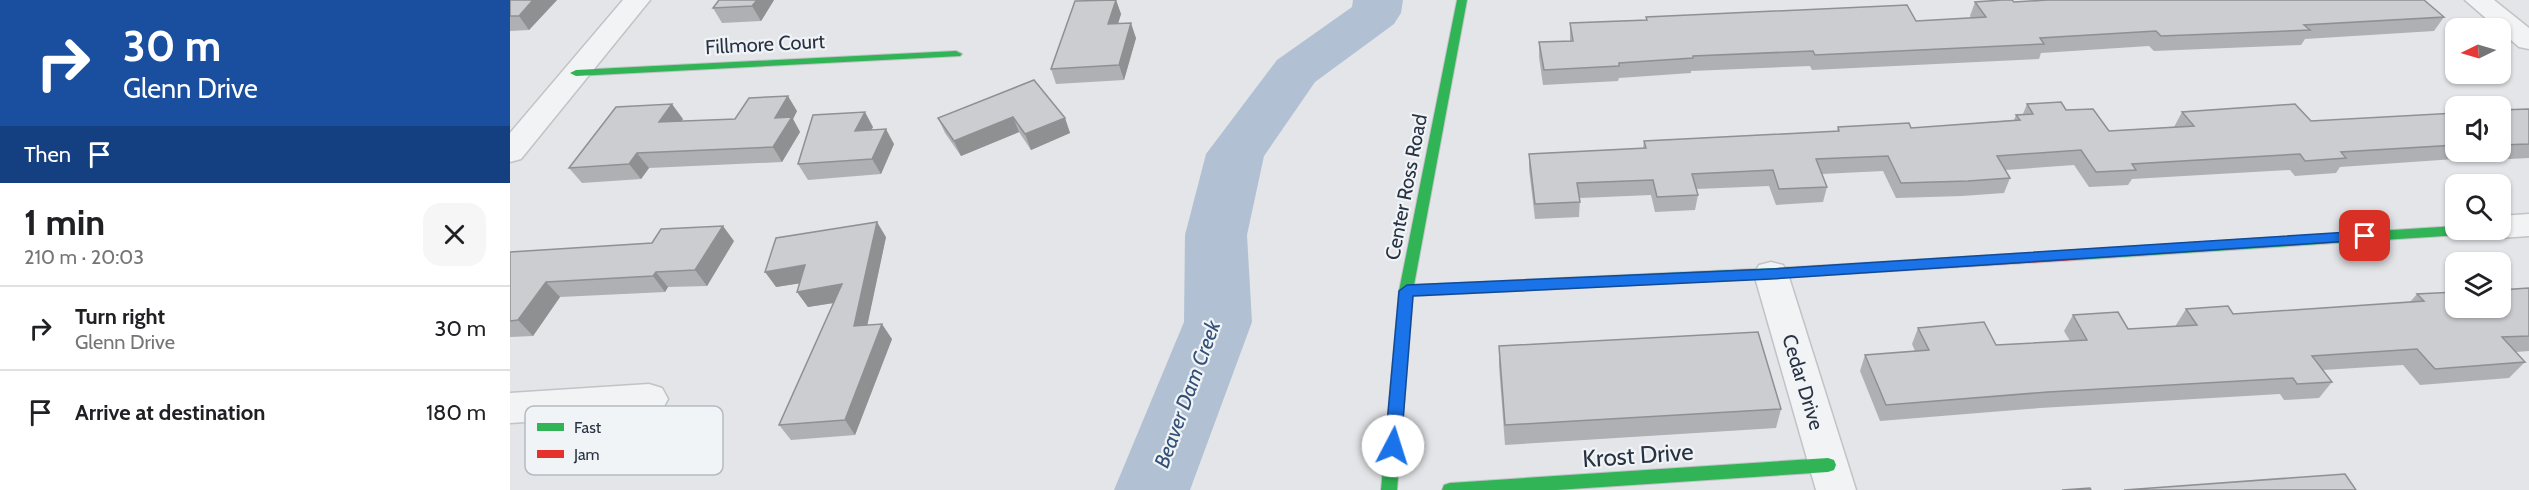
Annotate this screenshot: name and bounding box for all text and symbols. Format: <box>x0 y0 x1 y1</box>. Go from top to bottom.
north arrow <box>2445 18 2511 84</box>
map controls <box>2445 18 2511 318</box>
text: 30 m <box>123 20 221 72</box>
icon: right <box>24 24 102 102</box>
street label: Fillmore Court <box>704 29 826 59</box>
text: Glenn Drive <box>123 72 258 105</box>
button: sound <box>2445 96 2511 162</box>
street label: Center Ross Road <box>1380 112 1432 262</box>
icon: arrive <box>83 138 116 171</box>
text: Then <box>24 141 71 168</box>
button: search <box>2445 174 2511 240</box>
text: 1 min <box>24 200 105 244</box>
button: close <box>423 203 486 266</box>
pin <box>2339 210 2390 261</box>
icon: arrive <box>2348 219 2381 252</box>
text: 210 m · 20:03 <box>24 245 144 269</box>
button: layers <box>2445 252 2511 318</box>
text: Turn right <box>75 303 165 330</box>
icon: right <box>24 312 57 345</box>
text: 30 m <box>434 315 486 342</box>
water label: Beaver Dam Creek <box>1149 316 1226 471</box>
text: Glenn Drive <box>75 330 175 354</box>
street label: Cedar Drive <box>1777 331 1829 433</box>
icon: arrive <box>24 396 57 429</box>
text: Arrive at destination <box>75 399 265 426</box>
text: 180 m <box>426 399 486 426</box>
legend <box>525 406 723 475</box>
position arrow <box>1361 414 1425 478</box>
text: Fast <box>574 418 602 437</box>
street label: Krost Drive <box>1581 437 1695 473</box>
text: Jam <box>573 445 600 464</box>

